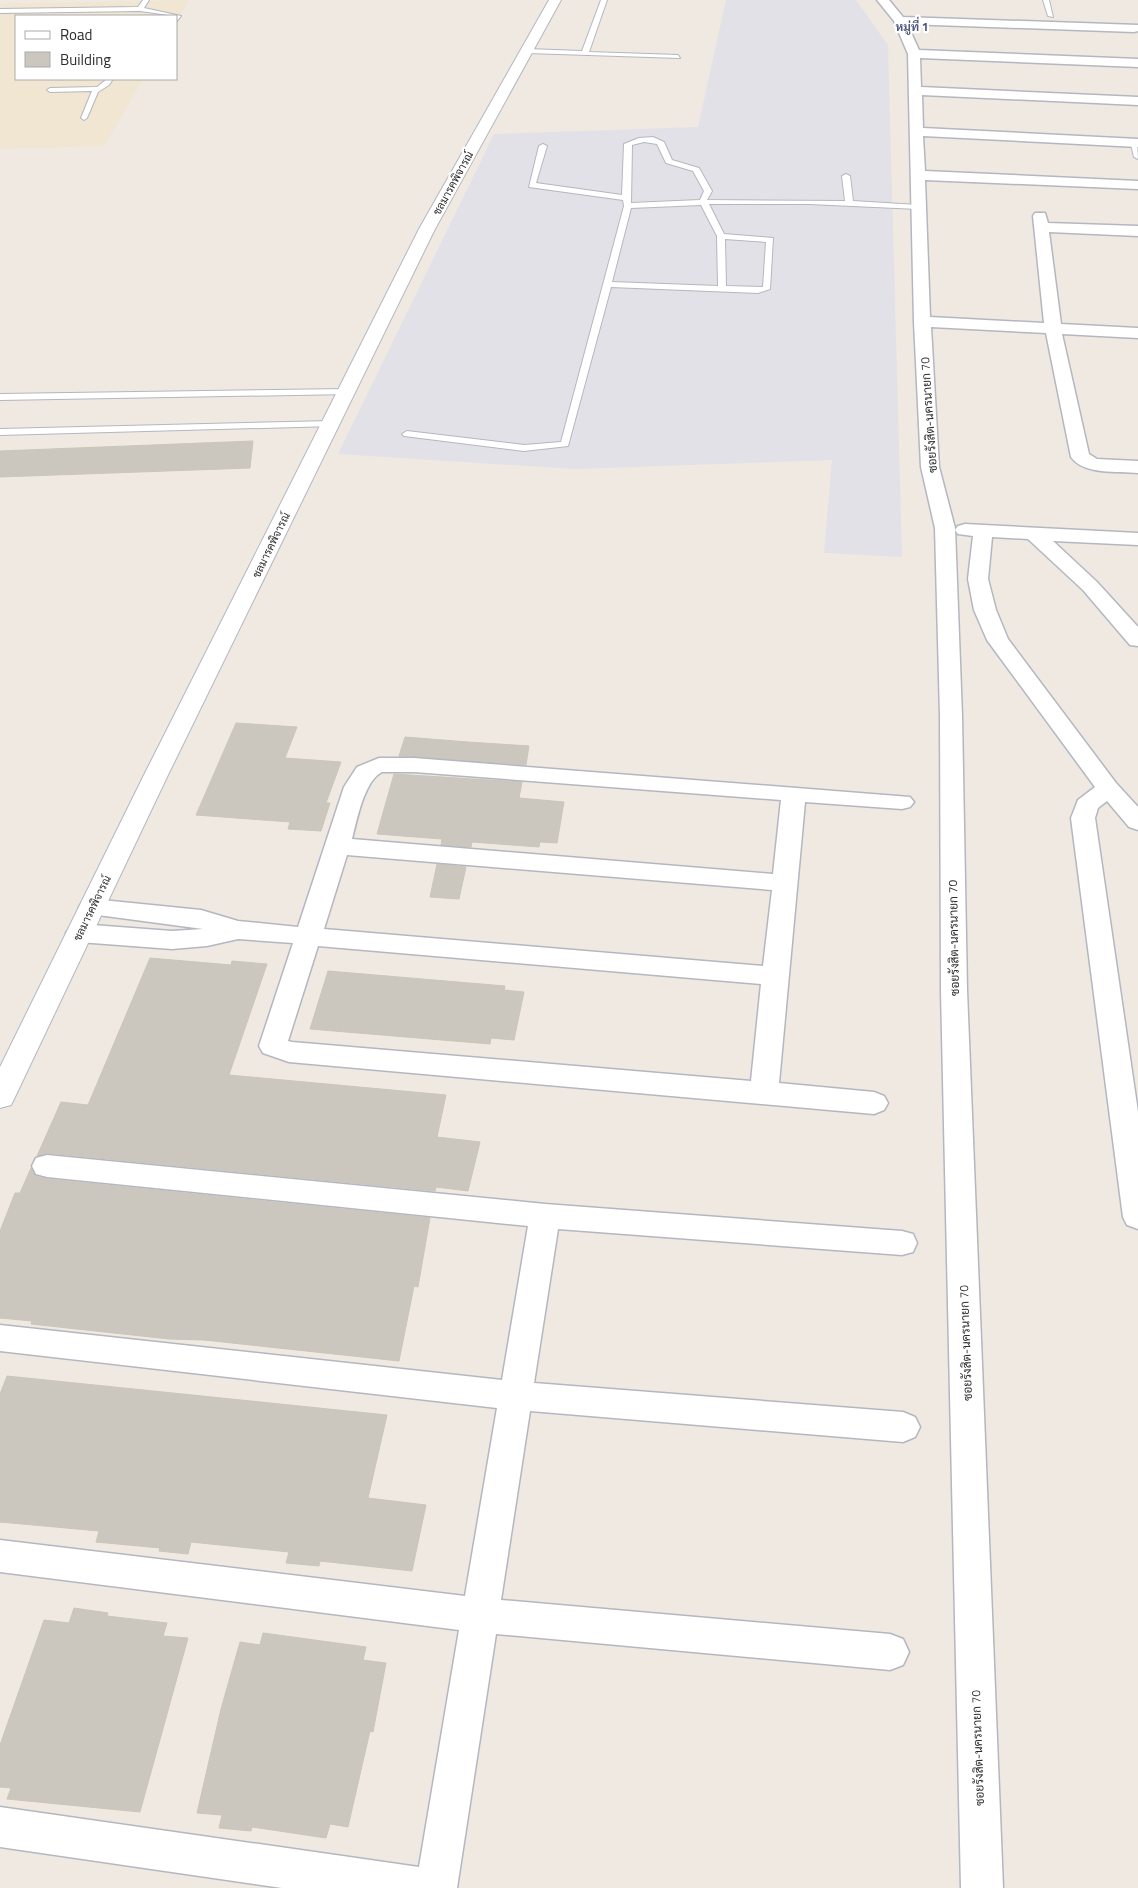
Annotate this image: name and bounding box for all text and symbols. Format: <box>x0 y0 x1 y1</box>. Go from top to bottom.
legend <box>15 15 178 80</box>
district label: หมู่ที่ 1 <box>896 16 928 36</box>
text: Road <box>60 23 92 46</box>
text: Building <box>60 48 111 71</box>
street label: ชลมารคพิจารณ์ <box>429 148 477 218</box>
street label: ซอยรังสิต-นครนายก 70 <box>915 356 942 474</box>
street label: ชลมารคพิจารณ์ <box>248 510 294 580</box>
street label: ชลมารคพิจารณ์ <box>69 873 115 943</box>
street label: ซอยรังสิต-นครนายก 70 <box>943 880 964 996</box>
street label: ซอยรังสิต-นครนายก 70 <box>954 1284 977 1401</box>
street label: ซอยรังสิต-นครนายก 70 <box>966 1689 989 1806</box>

